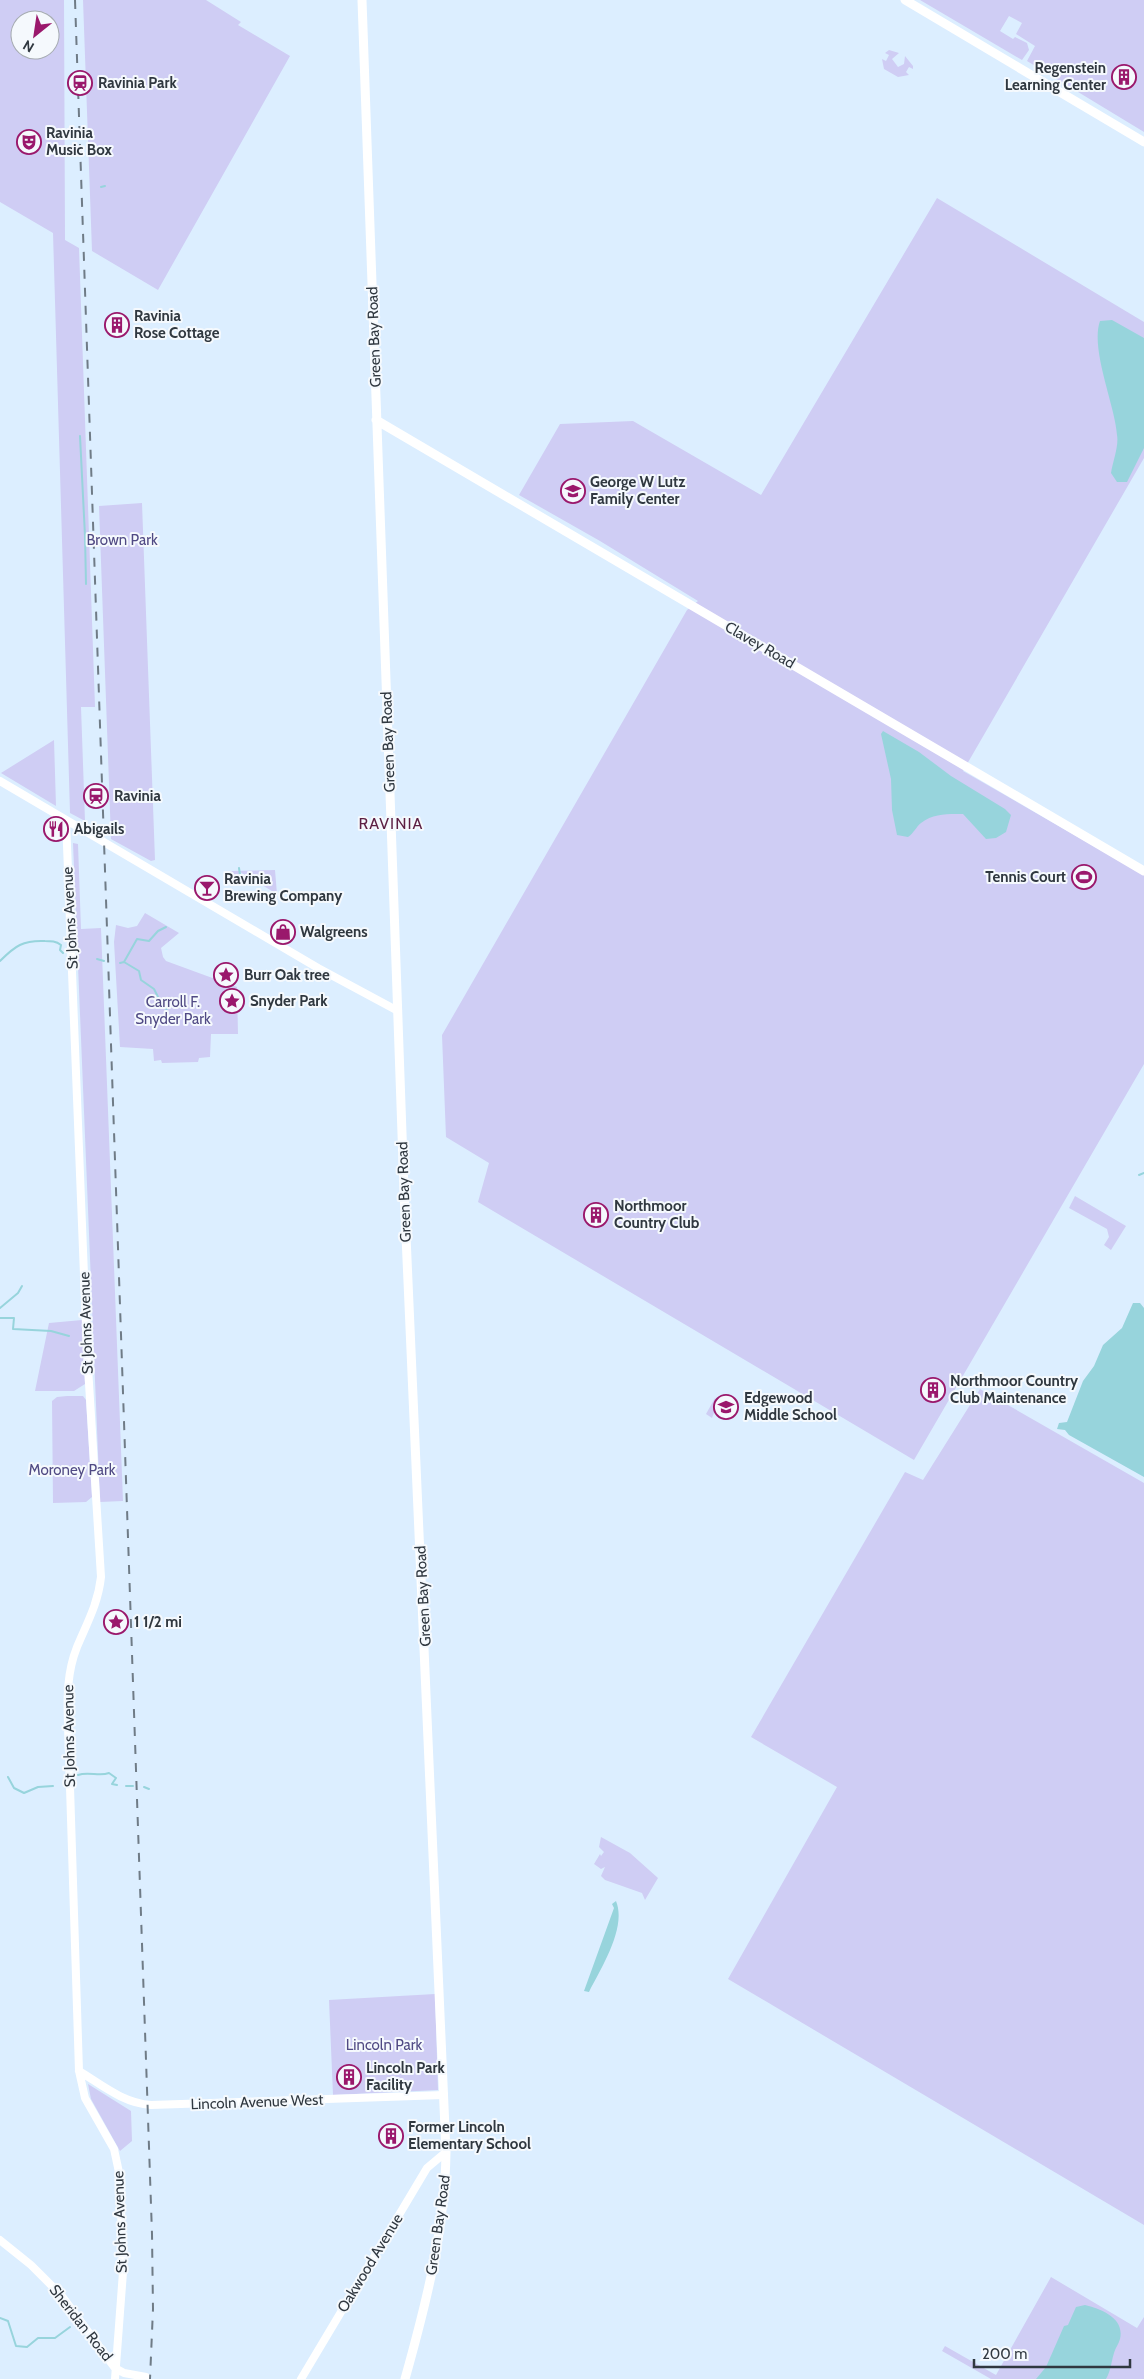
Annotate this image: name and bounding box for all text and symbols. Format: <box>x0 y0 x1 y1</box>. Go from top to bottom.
north arrow <box>10 10 60 60</box>
text: N <box>20 36 37 57</box>
place label: Regenstein Learning Center <box>1005 59 1106 94</box>
building icon: Regenstein Learning Center <box>1111 64 1137 90</box>
station icon: Ravinia Park <box>67 70 93 96</box>
place label: Ravinia Park <box>98 74 177 92</box>
place label: Ravinia Music Box <box>46 124 112 159</box>
theatre icon: Ravinia Music Box <box>16 129 42 155</box>
street label: Green Bay Road <box>363 286 385 388</box>
place label: Ravinia Rose Cottage <box>134 307 220 342</box>
building icon: Ravinia Rose Cottage <box>104 312 130 338</box>
place label: George W Lutz Family Center <box>590 473 685 508</box>
school or university icon: George W Lutz Family Center <box>560 478 586 504</box>
park label: Brown Park <box>86 531 158 549</box>
street label: Clavey Road <box>722 618 798 672</box>
street label: Green Bay Road <box>377 691 399 793</box>
station icon: Ravinia <box>83 783 109 809</box>
place label: Ravinia <box>114 787 161 805</box>
district label: RAVINIA <box>359 814 423 833</box>
restaurant icon: Abigails <box>43 816 69 842</box>
place label: Abigails <box>74 820 124 838</box>
sports icon: Tennis Court <box>1071 864 1097 890</box>
street label: St Johns Avenue <box>58 866 82 970</box>
place label: Tennis Court <box>985 868 1066 886</box>
place label: Ravinia Brewing Company <box>224 870 343 905</box>
bar icon: Ravinia Brewing Company <box>194 875 220 901</box>
shop icon: Walgreens <box>270 919 296 945</box>
place label: Walgreens <box>300 923 368 941</box>
place icon: Burr Oak tree <box>213 962 239 988</box>
place label: Burr Oak tree <box>244 966 330 984</box>
place icon: Snyder Park <box>219 988 245 1014</box>
place label: Snyder Park <box>250 992 328 1010</box>
park label: Carroll F. Snyder Park <box>135 993 211 1028</box>
street label: Green Bay Road <box>393 1141 415 1243</box>
place label: Northmoor Country Club <box>614 1197 700 1232</box>
building icon: Northmoor Country Club <box>583 1202 609 1228</box>
street label: St Johns Avenue <box>75 1271 97 1375</box>
place label: Northmoor Country Club Maintenance <box>950 1372 1079 1407</box>
building icon: Northmoor Country Club Maintenance <box>920 1377 946 1403</box>
place label: Edgewood Middle School <box>744 1389 837 1424</box>
school or university icon: Edgewood Middle School <box>713 1394 739 1420</box>
park label: Moroney Park <box>28 1461 116 1479</box>
street label: Green Bay Road <box>411 1545 435 1647</box>
place icon: 1 1/2 mi <box>103 1609 129 1635</box>
place label: 1 1/2 mi <box>134 1613 182 1631</box>
street label: St Johns Avenue <box>59 1684 79 1787</box>
park label: Lincoln Park <box>346 2036 422 2054</box>
place label: Lincoln Park Facility <box>366 2059 445 2094</box>
building icon: Lincoln Park Facility <box>336 2064 362 2090</box>
street label: Lincoln Avenue West <box>190 2091 324 2113</box>
place label: Former Lincoln Elementary School <box>408 2118 531 2153</box>
building icon: Former Lincoln Elementary School <box>378 2123 404 2149</box>
street label: St Johns Avenue <box>109 2170 131 2274</box>
street label: Green Bay Road <box>422 2174 454 2276</box>
street label: Oakwood Avenue <box>333 2210 407 2316</box>
street label: Sheridan Road <box>46 2281 116 2365</box>
scale bar <box>974 2336 1130 2368</box>
text: 200 m <box>982 2345 1027 2363</box>

